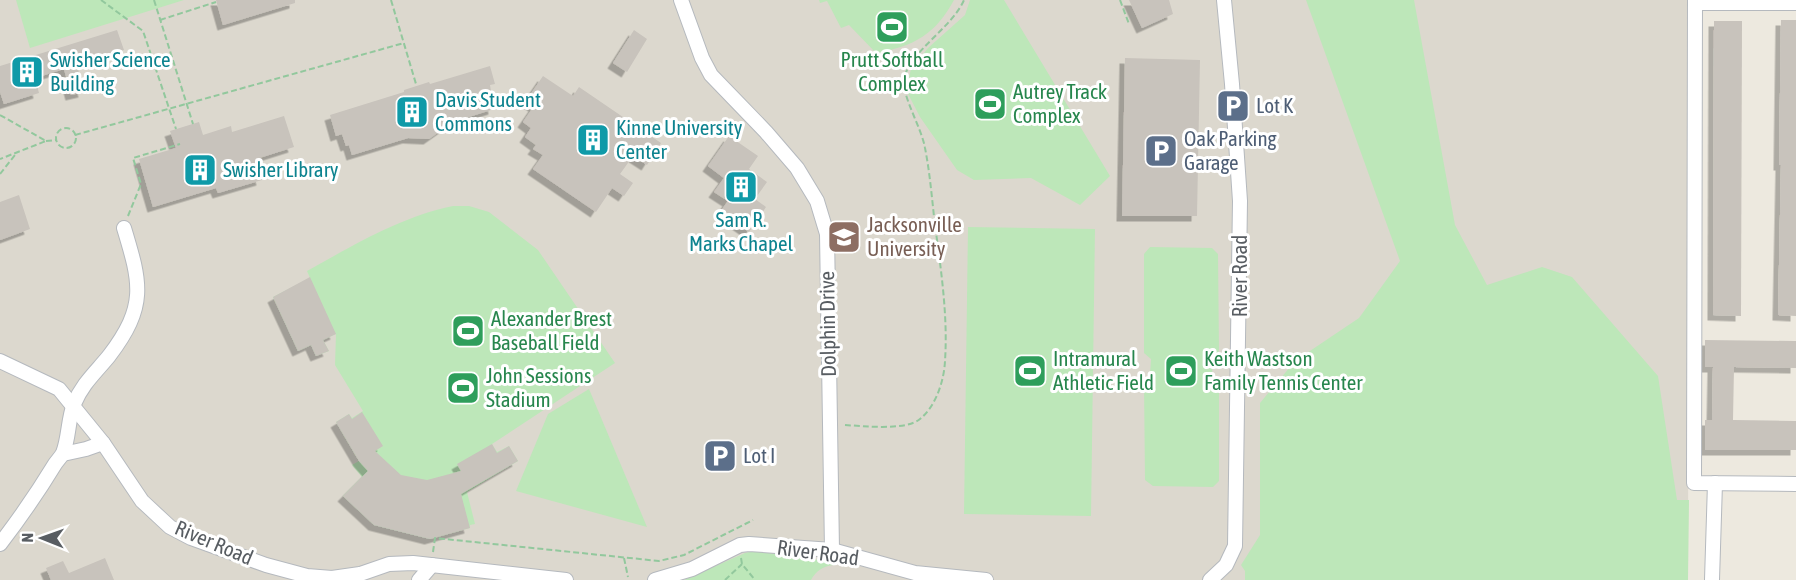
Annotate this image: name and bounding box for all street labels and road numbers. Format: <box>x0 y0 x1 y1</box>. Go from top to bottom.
street label: River Road <box>1227 235 1251 317</box>
street label: Dolphin Drive <box>814 271 840 377</box>
street label: River Road <box>172 515 257 569</box>
street label: River Road <box>776 534 861 570</box>

